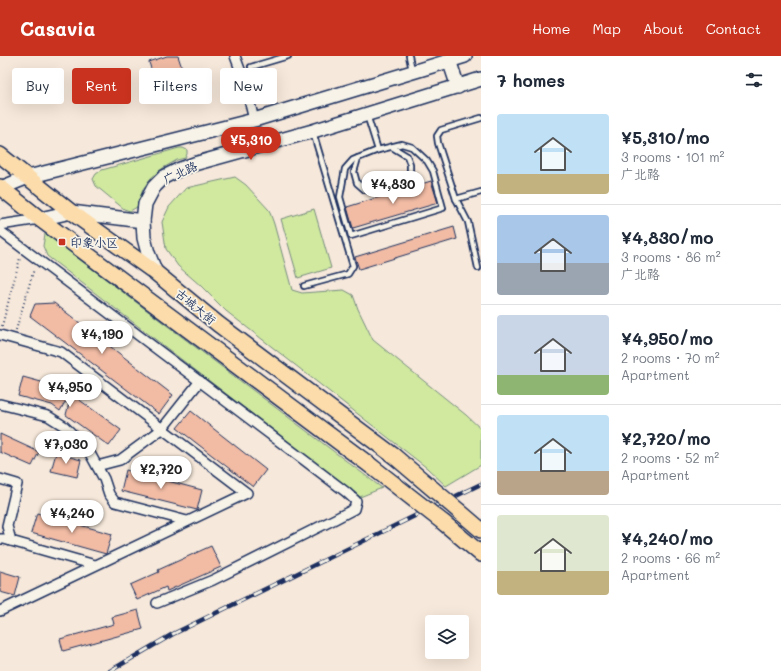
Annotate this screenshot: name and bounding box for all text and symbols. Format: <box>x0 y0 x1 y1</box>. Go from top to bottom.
text: Casavia <box>20 16 95 41</box>
text: Home <box>532 19 570 38</box>
text: Map <box>592 19 621 38</box>
text: About <box>643 19 684 38</box>
text: Contact <box>706 19 761 38</box>
chip: Buy <box>12 68 64 104</box>
chip: Rent <box>72 68 131 104</box>
chip: Filters <box>139 68 212 104</box>
chip: New <box>220 68 277 104</box>
text: 7 homes <box>497 69 565 91</box>
icon: filters <box>743 69 765 91</box>
text: ¥5,310/mo <box>621 126 710 148</box>
pin: ¥5,310 <box>218 127 284 161</box>
icon: home <box>529 130 577 178</box>
text: ¥5,310 <box>230 131 272 148</box>
text: 3 rooms · 101 m² <box>621 148 724 165</box>
street label: 广北路 <box>160 157 200 187</box>
text: 广北路 <box>621 165 660 182</box>
pin: ¥4,830 <box>360 171 426 205</box>
text: ¥4,830 <box>371 175 415 192</box>
text: ¥4,830/mo <box>621 226 714 248</box>
icon: home <box>529 231 577 279</box>
place label: 印象小区 <box>70 234 118 250</box>
marker: 印象小区 <box>57 237 67 247</box>
text: 3 rooms · 86 m² <box>621 248 721 265</box>
text: 广北路 <box>621 265 660 282</box>
street label: 古城大街 <box>172 284 220 328</box>
pin: ¥4,190 <box>69 321 135 355</box>
text: ¥4,190 <box>81 325 123 342</box>
text: ¥4,950/mo <box>621 327 713 349</box>
icon: home <box>529 331 577 379</box>
text: 2 rooms · 70 m² <box>621 349 720 366</box>
text: Apartment <box>621 366 690 383</box>
pin: ¥4,950 <box>37 374 103 408</box>
text: ¥4,950 <box>48 378 92 395</box>
text: ¥2,720/mo <box>621 427 711 449</box>
pin: ¥7,030 <box>33 431 99 465</box>
icon: home <box>529 431 577 479</box>
text: ¥7,030 <box>44 435 88 452</box>
text: 2 rooms · 52 m² <box>621 449 719 466</box>
pin: ¥2,720 <box>128 456 194 490</box>
text: ¥2,720 <box>140 460 182 477</box>
text: Apartment <box>621 466 690 483</box>
pin: ¥4,240 <box>39 500 105 534</box>
text: ¥4,240 <box>50 504 94 521</box>
text: ¥4,240/mo <box>621 527 713 549</box>
icon: home <box>529 531 577 579</box>
text: 2 rooms · 66 m² <box>621 549 720 566</box>
text: Apartment <box>621 566 690 583</box>
map controls <box>425 615 469 659</box>
button: layers <box>425 615 469 659</box>

